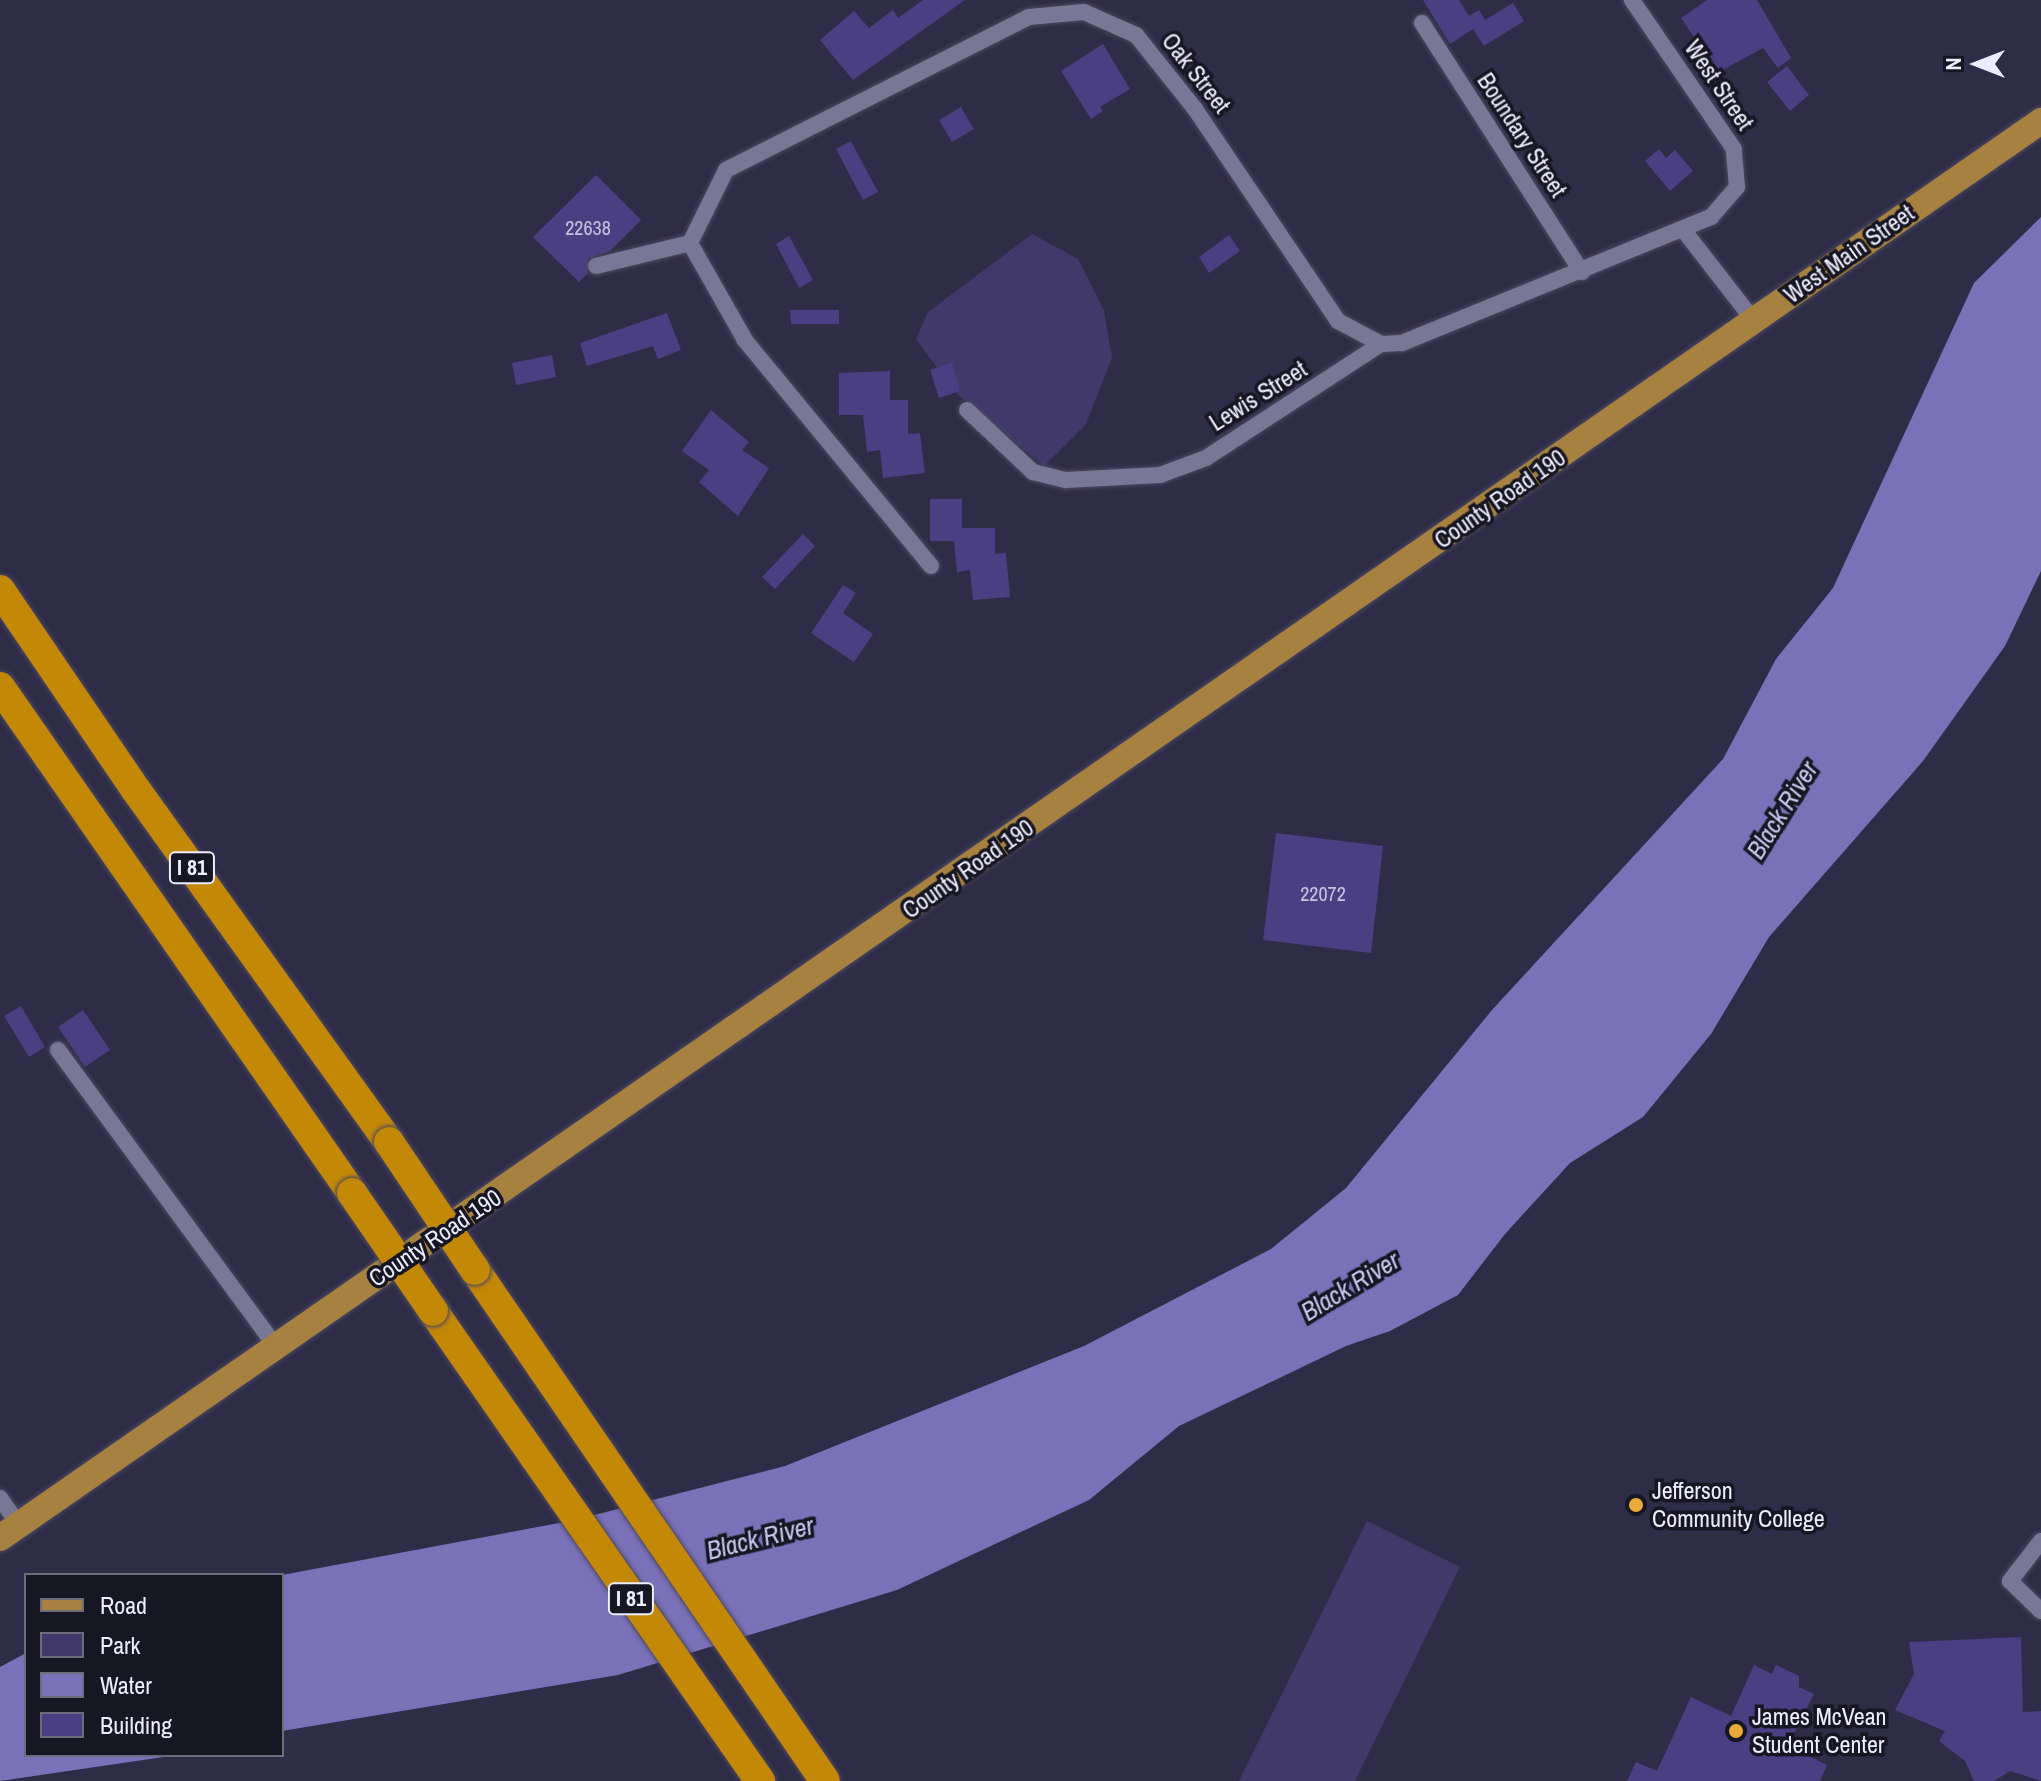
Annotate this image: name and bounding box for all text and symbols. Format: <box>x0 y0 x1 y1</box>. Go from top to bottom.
north arrow <box>1937 24 2017 104</box>
street label: Oak Street <box>1156 27 1236 119</box>
street label: West Street <box>1678 34 1760 136</box>
text: N <box>1938 57 1968 71</box>
street label: Boundary Street <box>1471 68 1573 202</box>
street label: West Main Street <box>1779 199 1919 309</box>
house number: 22638 <box>565 215 611 239</box>
street label: Lewis Street <box>1204 355 1312 437</box>
street label: County Road 190 <box>1429 443 1571 555</box>
water label: Black River <box>1740 756 1824 864</box>
street label: County Road 190 <box>897 813 1039 925</box>
road number: I 81 <box>168 850 216 886</box>
house number: 22072 <box>1300 881 1346 905</box>
street label: County Road 190 <box>363 1183 507 1293</box>
water label: Black River <box>1295 1245 1405 1327</box>
place label: Jefferson Community College <box>1652 1477 1825 1533</box>
marker: Jefferson Community College <box>1627 1496 1645 1514</box>
water label: Black River <box>703 1510 817 1566</box>
legend <box>24 1573 284 1757</box>
road number: I 81 <box>607 1581 655 1617</box>
text: Road <box>100 1589 147 1621</box>
text: Park <box>100 1629 140 1661</box>
text: Water <box>100 1669 152 1701</box>
place label: James McVean Student Center <box>1752 1703 1887 1759</box>
text: Building <box>100 1709 172 1741</box>
marker: James McVean Student Center <box>1727 1722 1745 1740</box>

